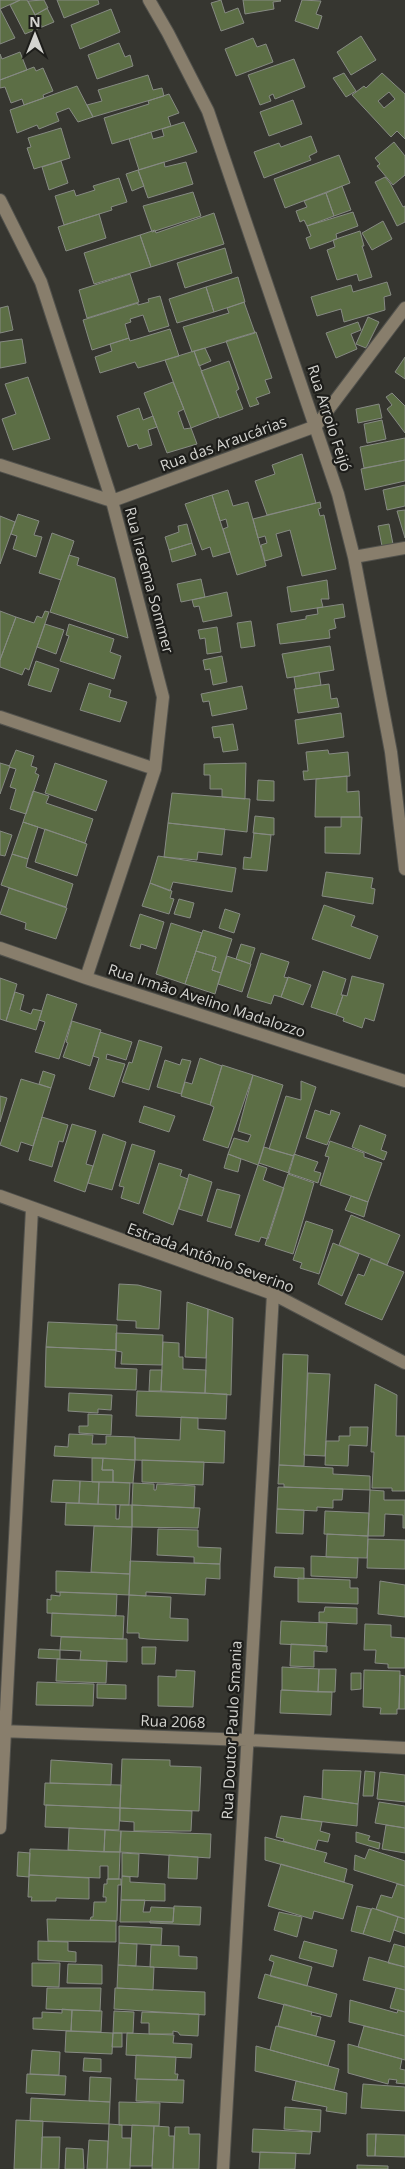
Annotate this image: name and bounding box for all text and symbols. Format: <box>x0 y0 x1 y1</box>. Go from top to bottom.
north arrow <box>10 10 60 60</box>
text: N <box>29 12 41 31</box>
street label: Rua Arroio Feijó <box>303 362 357 474</box>
street label: Rua das Araucárias <box>157 411 289 475</box>
street label: Rua Iracema Sommer <box>121 505 179 655</box>
street label: Rua Irmão Avelino Madalozzo <box>106 959 308 1041</box>
street label: Estrada Antônio Severino <box>125 1217 297 1297</box>
street label: Rua Doutor Paulo Smania <box>216 1640 246 1820</box>
street label: Rua 2068 <box>140 1710 206 1732</box>

